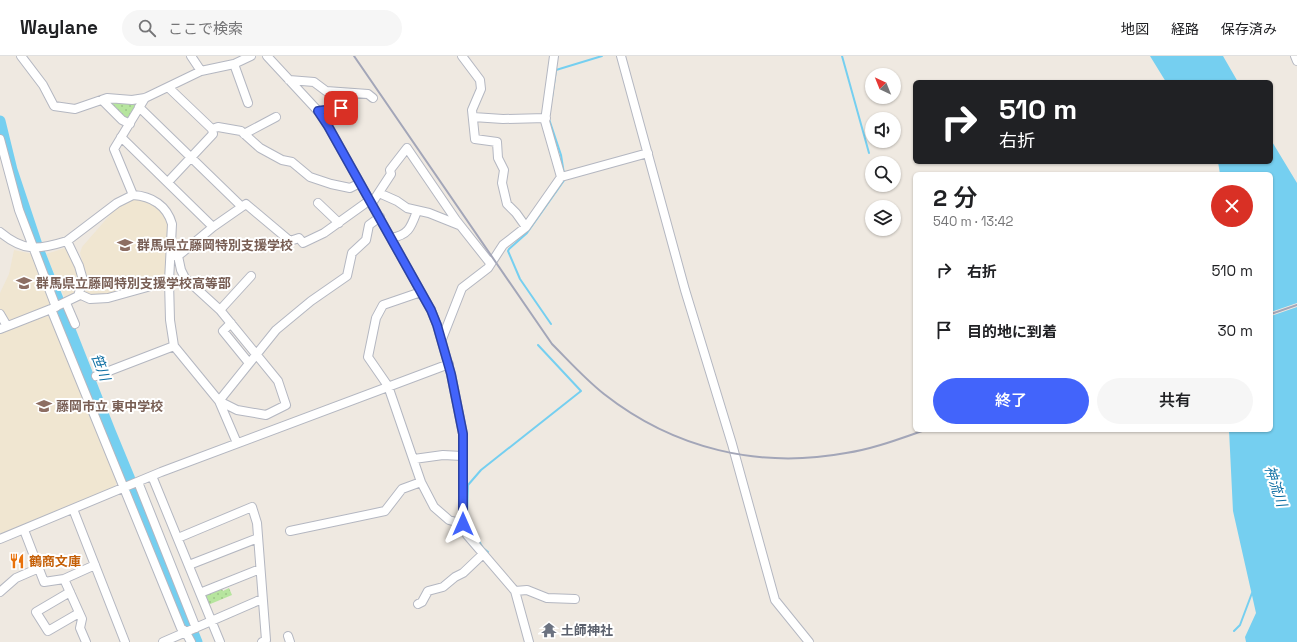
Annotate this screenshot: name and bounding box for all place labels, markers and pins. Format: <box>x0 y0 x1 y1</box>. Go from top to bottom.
pin <box>324 91 358 125</box>
school or university icon: 群馬県立藤岡特別支援学校 <box>116 236 134 254</box>
place label: 群馬県立藤岡特別支援学校 <box>137 237 293 254</box>
school or university icon: 群馬県立藤岡特別支援学校高等部 <box>15 274 33 292</box>
place label: 群馬県立藤岡特別支援学校高等部 <box>36 275 231 292</box>
school or university icon: 藤岡市立 東中学校 <box>35 397 53 415</box>
place label: 藤岡市立 東中学校 <box>56 398 163 415</box>
restaurant icon: 鶴商文庫 <box>8 552 26 570</box>
place label: 鶴商文庫 <box>29 553 81 570</box>
temple icon: 土師神社 <box>540 621 558 639</box>
place label: 土師神社 <box>561 622 613 639</box>

